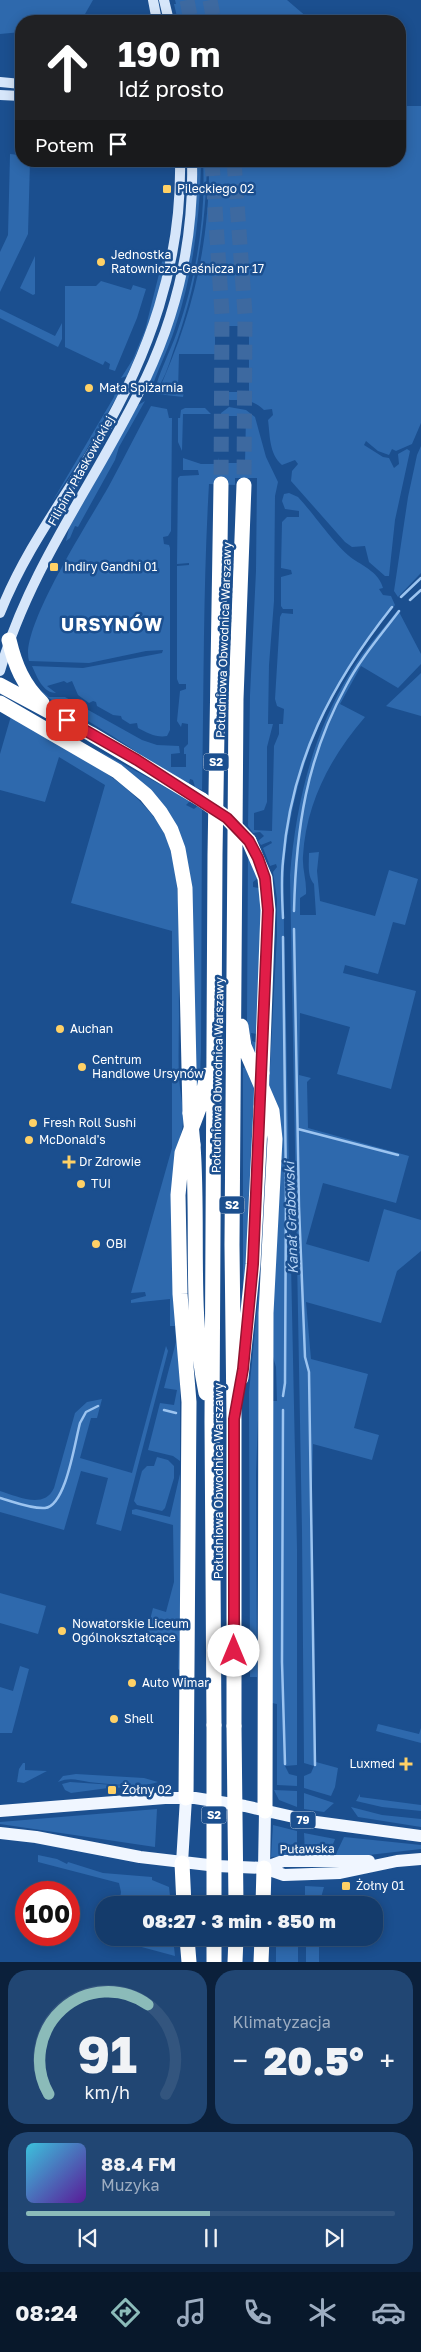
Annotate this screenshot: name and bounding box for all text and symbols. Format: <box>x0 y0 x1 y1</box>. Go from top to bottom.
text: 190 m <box>118 33 220 75</box>
icon: ahead <box>35 35 100 100</box>
text: Idź prosto <box>118 75 224 102</box>
icon: arrive <box>104 130 132 158</box>
text: Potem <box>35 133 94 156</box>
place label: Pileckiego 02 <box>177 181 254 196</box>
marker: Pileckiego 02 <box>161 183 173 195</box>
place label: Jednostka Ratowniczo-Gaśnicza nr 17 <box>111 247 264 276</box>
marker: Jednostka Ratowniczo-Gaśnicza nr 17 <box>95 256 107 268</box>
place label: Mała Spiżarnia <box>99 380 183 395</box>
marker: Mała Spiżarnia <box>83 382 95 394</box>
street label: Filipiny Płaskowickiej <box>44 413 117 528</box>
street label: Południowa Obwodnica Warszawy <box>213 541 234 738</box>
place label: Indiry Gandhi 01 <box>64 559 158 574</box>
marker: Indiry Gandhi 01 <box>48 561 60 573</box>
district label: URSYNÓW <box>61 613 163 635</box>
pin <box>46 699 88 741</box>
icon: arrive <box>53 706 81 734</box>
road number: S2 <box>204 754 228 770</box>
street label: Południowa Obwodnica Warszawy <box>208 976 227 1173</box>
place label: Auchan <box>70 1021 113 1036</box>
marker: Auchan <box>54 1023 66 1035</box>
place label: Centrum Handlowe Ursynów <box>92 1052 204 1081</box>
marker: Centrum Handlowe Ursynów <box>76 1061 88 1073</box>
place label: Fresh Roll Sushi <box>43 1115 136 1130</box>
marker: Fresh Roll Sushi <box>27 1117 39 1129</box>
place label: McDonald's <box>39 1132 106 1147</box>
marker: McDonald's <box>23 1134 35 1146</box>
place label: Dr Zdrowie <box>79 1154 141 1169</box>
marker: Dr Zdrowie <box>63 1156 75 1168</box>
water label: Kanał Grabowski <box>280 1159 301 1275</box>
place label: TUI <box>91 1176 111 1191</box>
marker: TUI <box>75 1178 87 1190</box>
road number: S2 <box>220 1196 244 1214</box>
place label: OBI <box>106 1236 127 1251</box>
marker: OBI <box>90 1238 102 1250</box>
street label: Południowa Obwodnica Warszawy <box>211 1383 226 1579</box>
place label: Nowatorskie Liceum Ogólnokształcące <box>72 1616 189 1645</box>
position arrow <box>207 1624 259 1676</box>
marker: Nowatorskie Liceum Ogólnokształcące <box>56 1625 68 1637</box>
place label: Auto Wimar <box>142 1675 209 1690</box>
marker: Auto Wimar <box>126 1677 138 1689</box>
place label: Shell <box>124 1711 154 1726</box>
marker: Shell <box>108 1713 120 1725</box>
place label: Luxmed <box>350 1756 395 1771</box>
marker: Luxmed <box>399 1757 413 1771</box>
place label: Żołny 02 <box>122 1782 172 1797</box>
marker: Żołny 02 <box>106 1784 118 1796</box>
road number: S2 <box>202 1806 226 1824</box>
road number: 79 <box>290 1812 316 1828</box>
street label: Puławska <box>279 1841 335 1856</box>
place label: Żołny 01 <box>356 1878 405 1893</box>
marker: Żołny 01 <box>340 1880 352 1892</box>
speed limit sign: 100 <box>15 1881 80 1946</box>
text: 08:27 · 3 min · 850 m <box>142 1909 336 1932</box>
text: Klimatyzacja <box>233 2012 331 2032</box>
text: 91 <box>77 2022 137 2084</box>
text: 20.5° <box>264 2038 364 2083</box>
text: − <box>233 2044 248 2077</box>
text: + <box>380 2044 395 2077</box>
text: km/h <box>85 2081 130 2103</box>
text: 88.4 FM <box>101 2152 176 2175</box>
text: Muzyka <box>101 2175 160 2195</box>
icon: previous <box>74 2224 102 2252</box>
icon: pause <box>197 2224 225 2252</box>
icon: next <box>320 2224 348 2252</box>
icon: directions <box>108 2295 143 2330</box>
icon: music <box>174 2295 209 2330</box>
icon: phone <box>240 2295 275 2330</box>
icon: climate <box>305 2295 340 2330</box>
icon: car <box>371 2295 406 2330</box>
text: 08:24 <box>15 2299 78 2326</box>

